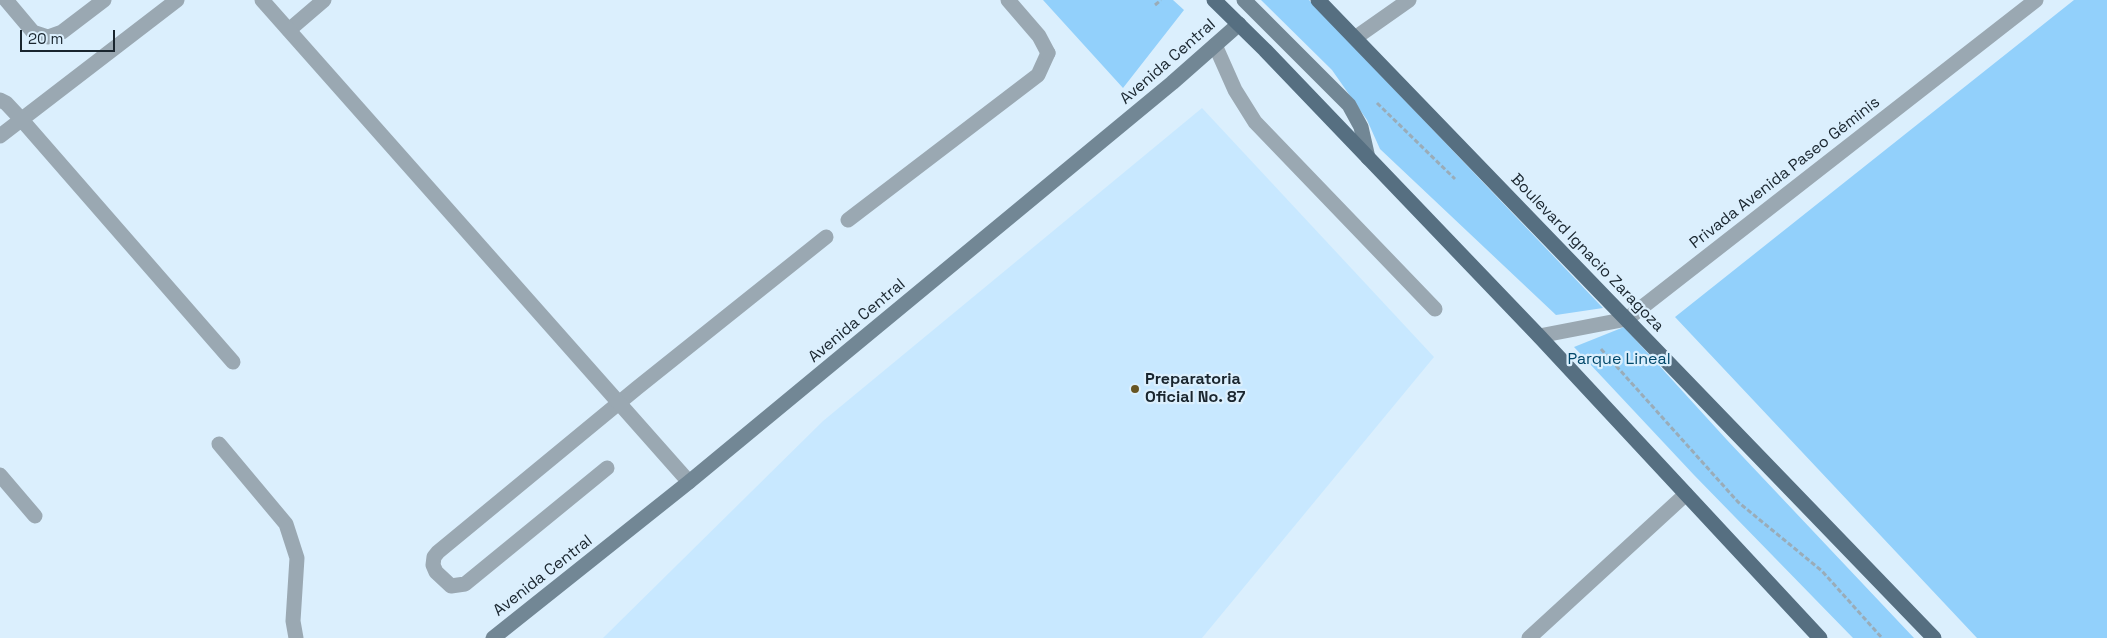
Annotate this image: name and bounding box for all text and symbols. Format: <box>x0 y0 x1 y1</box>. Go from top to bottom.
street label: Avenida Central <box>1116 15 1220 109</box>
scale bar <box>22 20 118 52</box>
text: 20 m <box>28 29 63 48</box>
street label: Privada Avenida Paseo Géminis <box>1686 93 1884 253</box>
street label: Boulevard Ignacio Zaragoza <box>1506 170 1668 336</box>
street label: Avenida Central <box>805 275 909 367</box>
park label: Parque Lineal <box>1567 350 1671 370</box>
place label: Preparatoria Oficial No. 87 <box>1145 370 1245 408</box>
marker: Preparatoria Oficial No. 87 <box>1129 383 1141 395</box>
street label: Avenida Central <box>490 531 596 621</box>

